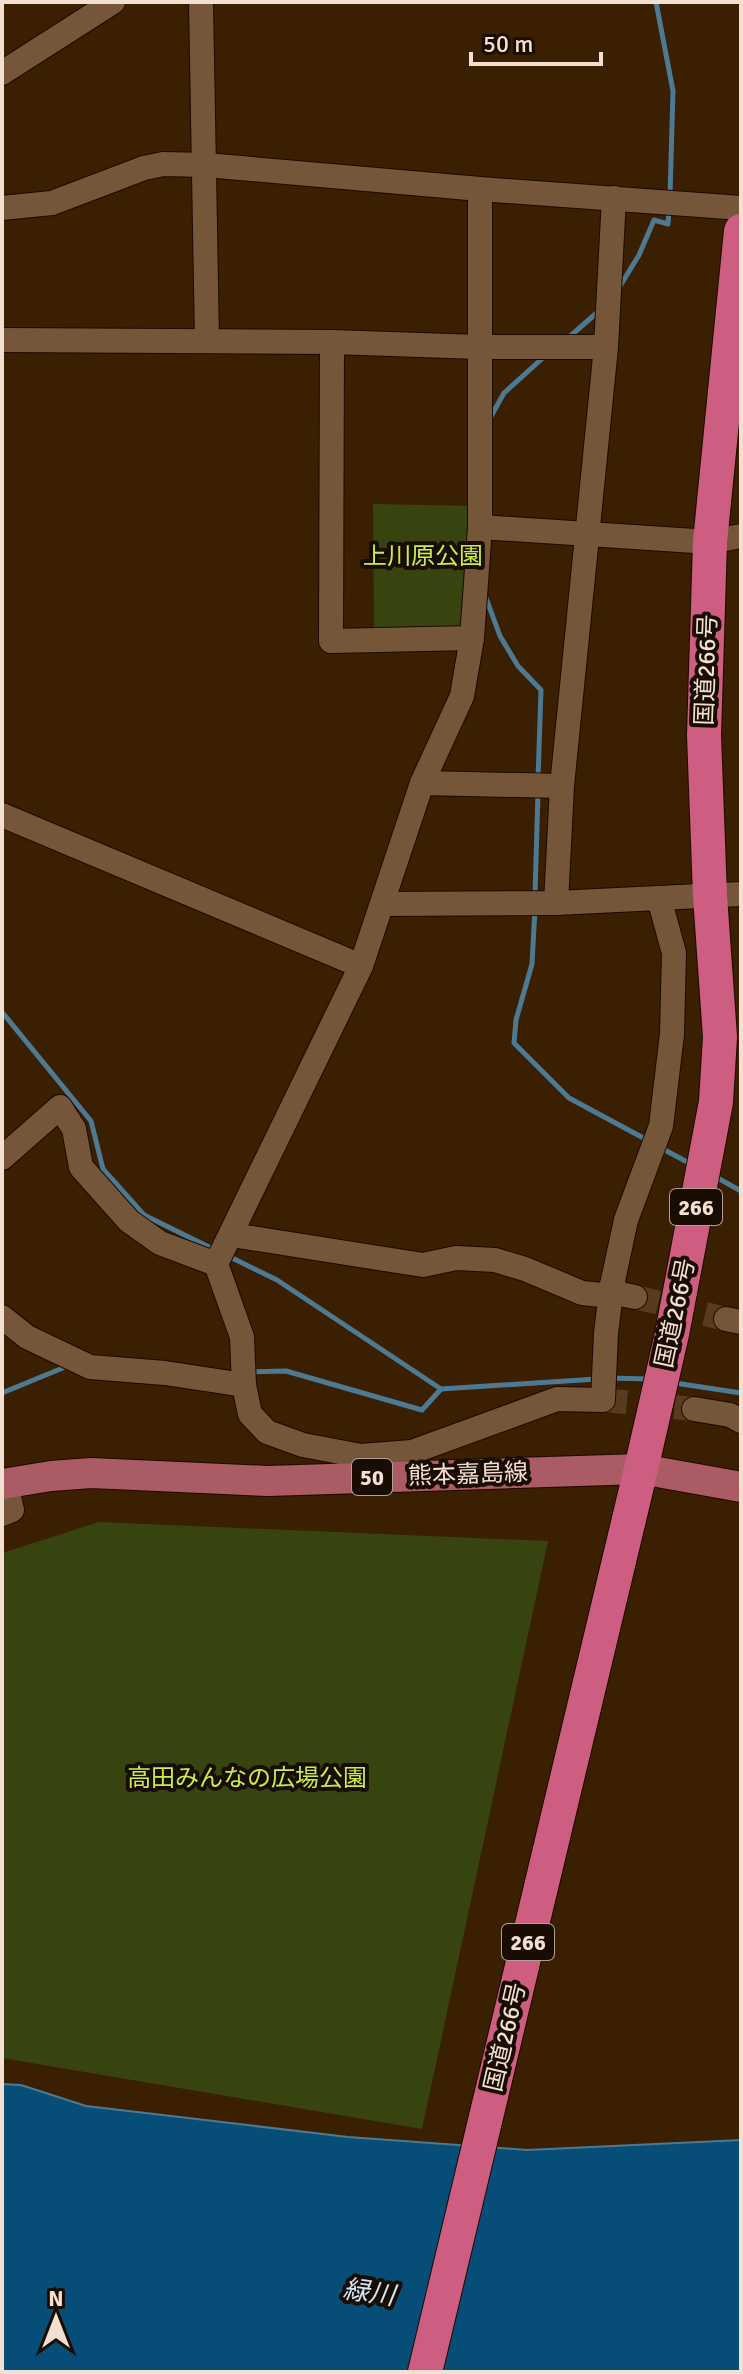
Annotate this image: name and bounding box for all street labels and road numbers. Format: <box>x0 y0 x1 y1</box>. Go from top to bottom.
street label: 国道266号 <box>689 614 723 726</box>
road number: 266 <box>670 1189 722 1225</box>
street label: 国道266号 <box>649 1256 701 1370</box>
street label: 熊本嘉島線 <box>408 1457 528 1491</box>
road number: 50 <box>352 1459 392 1495</box>
road number: 266 <box>502 1924 554 1960</box>
street label: 国道266号 <box>478 1980 532 2094</box>

